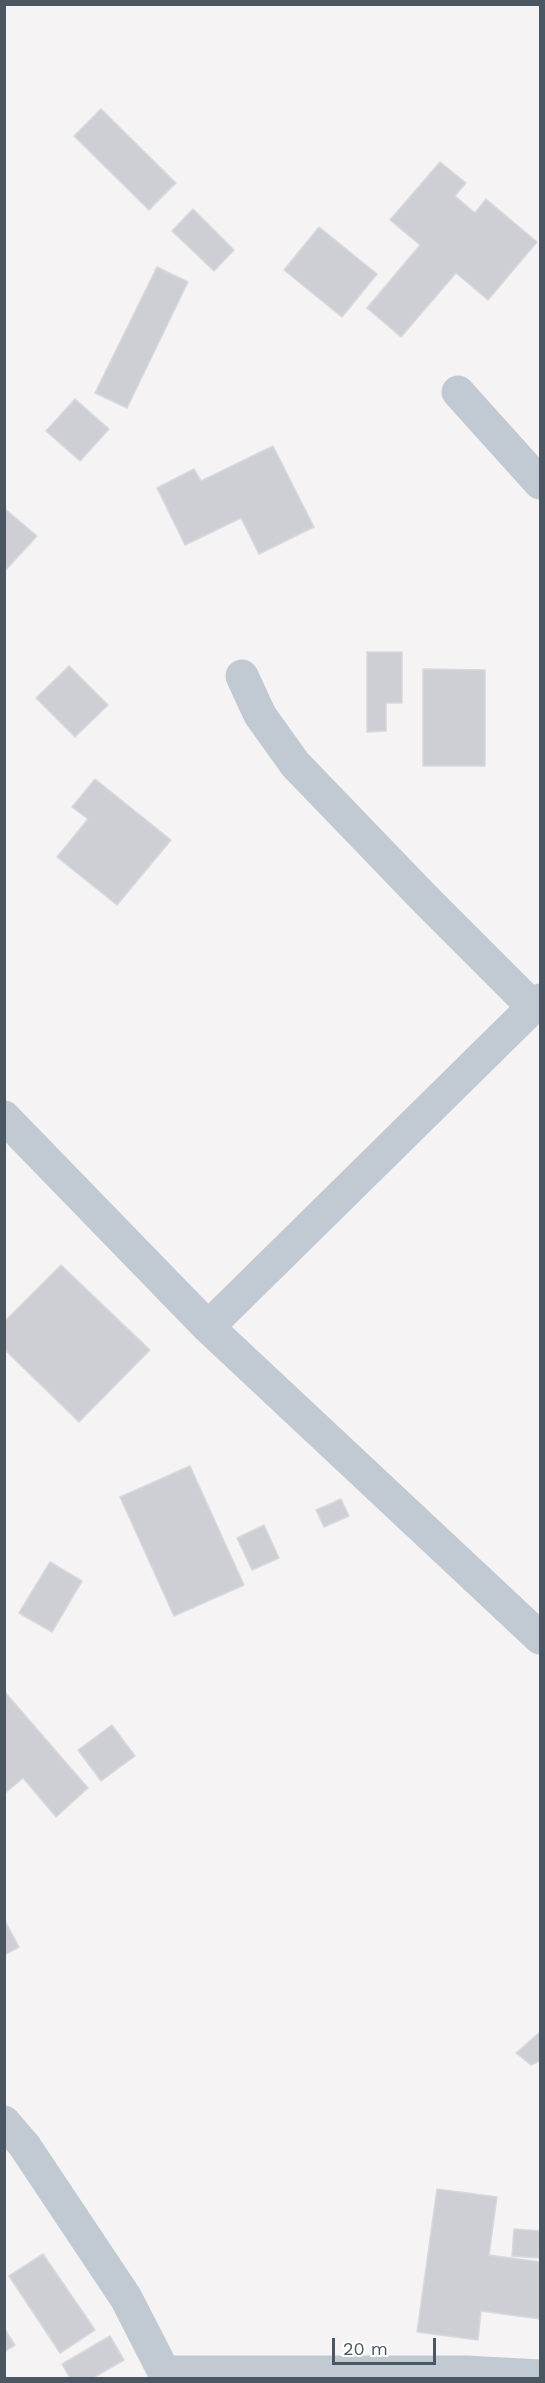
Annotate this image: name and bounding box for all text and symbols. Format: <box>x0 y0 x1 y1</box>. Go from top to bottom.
scale bar <box>335 2326 438 2364</box>
text: 20 m <box>343 2338 388 2359</box>

